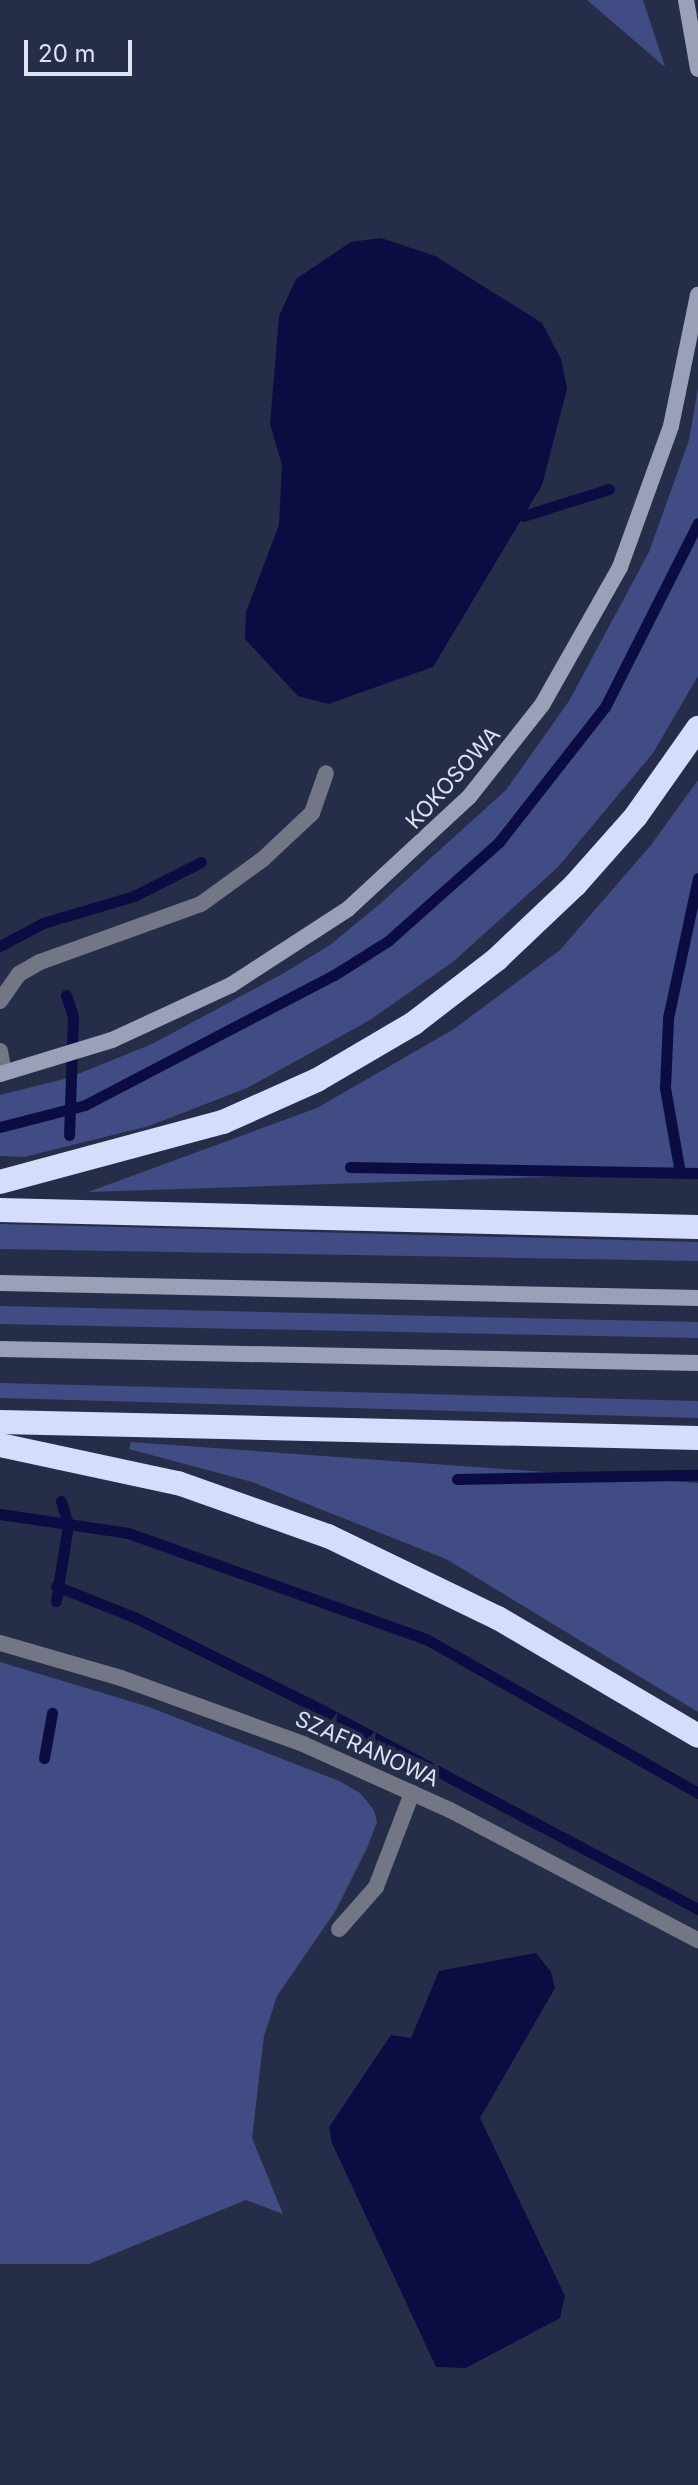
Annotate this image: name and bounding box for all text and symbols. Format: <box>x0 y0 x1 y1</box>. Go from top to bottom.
scale bar <box>28 24 136 74</box>
text: 20 m <box>38 39 96 68</box>
street label: KOKOSOWA <box>400 722 506 834</box>
street label: SZAFRANOWA <box>291 1706 443 1792</box>

